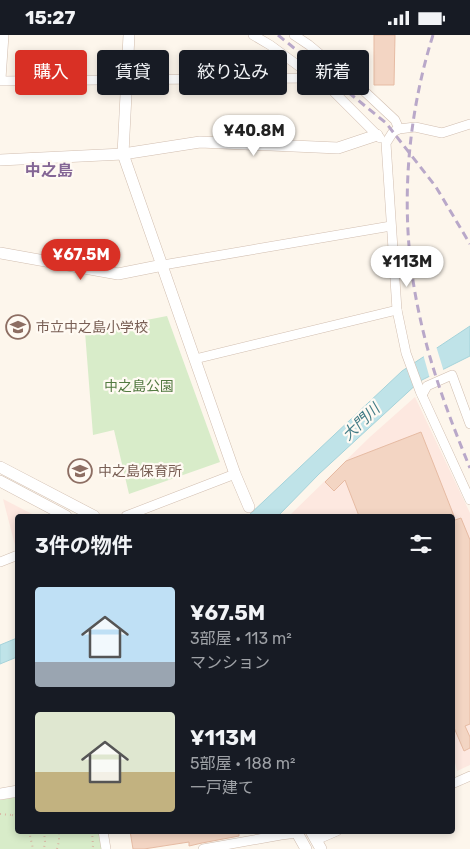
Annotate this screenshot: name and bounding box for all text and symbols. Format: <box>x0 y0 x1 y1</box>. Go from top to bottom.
text: 15:27 <box>25 6 76 29</box>
chip: 購入 <box>15 50 87 95</box>
chip: 賃貸 <box>97 50 169 95</box>
chip: 絞り込み <box>179 50 287 95</box>
chip: 新着 <box>297 50 369 95</box>
pin: ¥40.8M <box>213 115 295 157</box>
text: ¥40.8M <box>223 121 285 140</box>
district label: 中之島 <box>25 161 73 180</box>
pin: ¥67.5M <box>40 239 122 281</box>
text: ¥67.5M <box>52 245 110 264</box>
pin: ¥113M <box>372 245 442 288</box>
text: ¥113M <box>382 252 432 271</box>
school or university icon: 市立中之島小学校 <box>5 314 31 340</box>
place label: 市立中之島小学校 <box>36 319 148 336</box>
park label: 中之島公園 <box>104 378 174 395</box>
water label: 大門川 <box>339 399 385 444</box>
school or university icon: 中之島保育所 <box>67 458 93 484</box>
place label: 中之島保育所 <box>98 463 182 480</box>
icon: filters <box>407 530 435 558</box>
text: 3件の物件 <box>35 533 133 558</box>
text: ¥67.5M <box>190 600 265 625</box>
icon: home <box>75 607 135 667</box>
text: 3部屋 · 113 m² <box>190 629 292 648</box>
text: マンション <box>190 653 270 672</box>
text: ¥113M <box>190 725 257 750</box>
icon: home <box>75 732 135 792</box>
text: 5部屋 · 188 m² <box>190 754 295 773</box>
text: 一戸建て <box>190 778 254 797</box>

